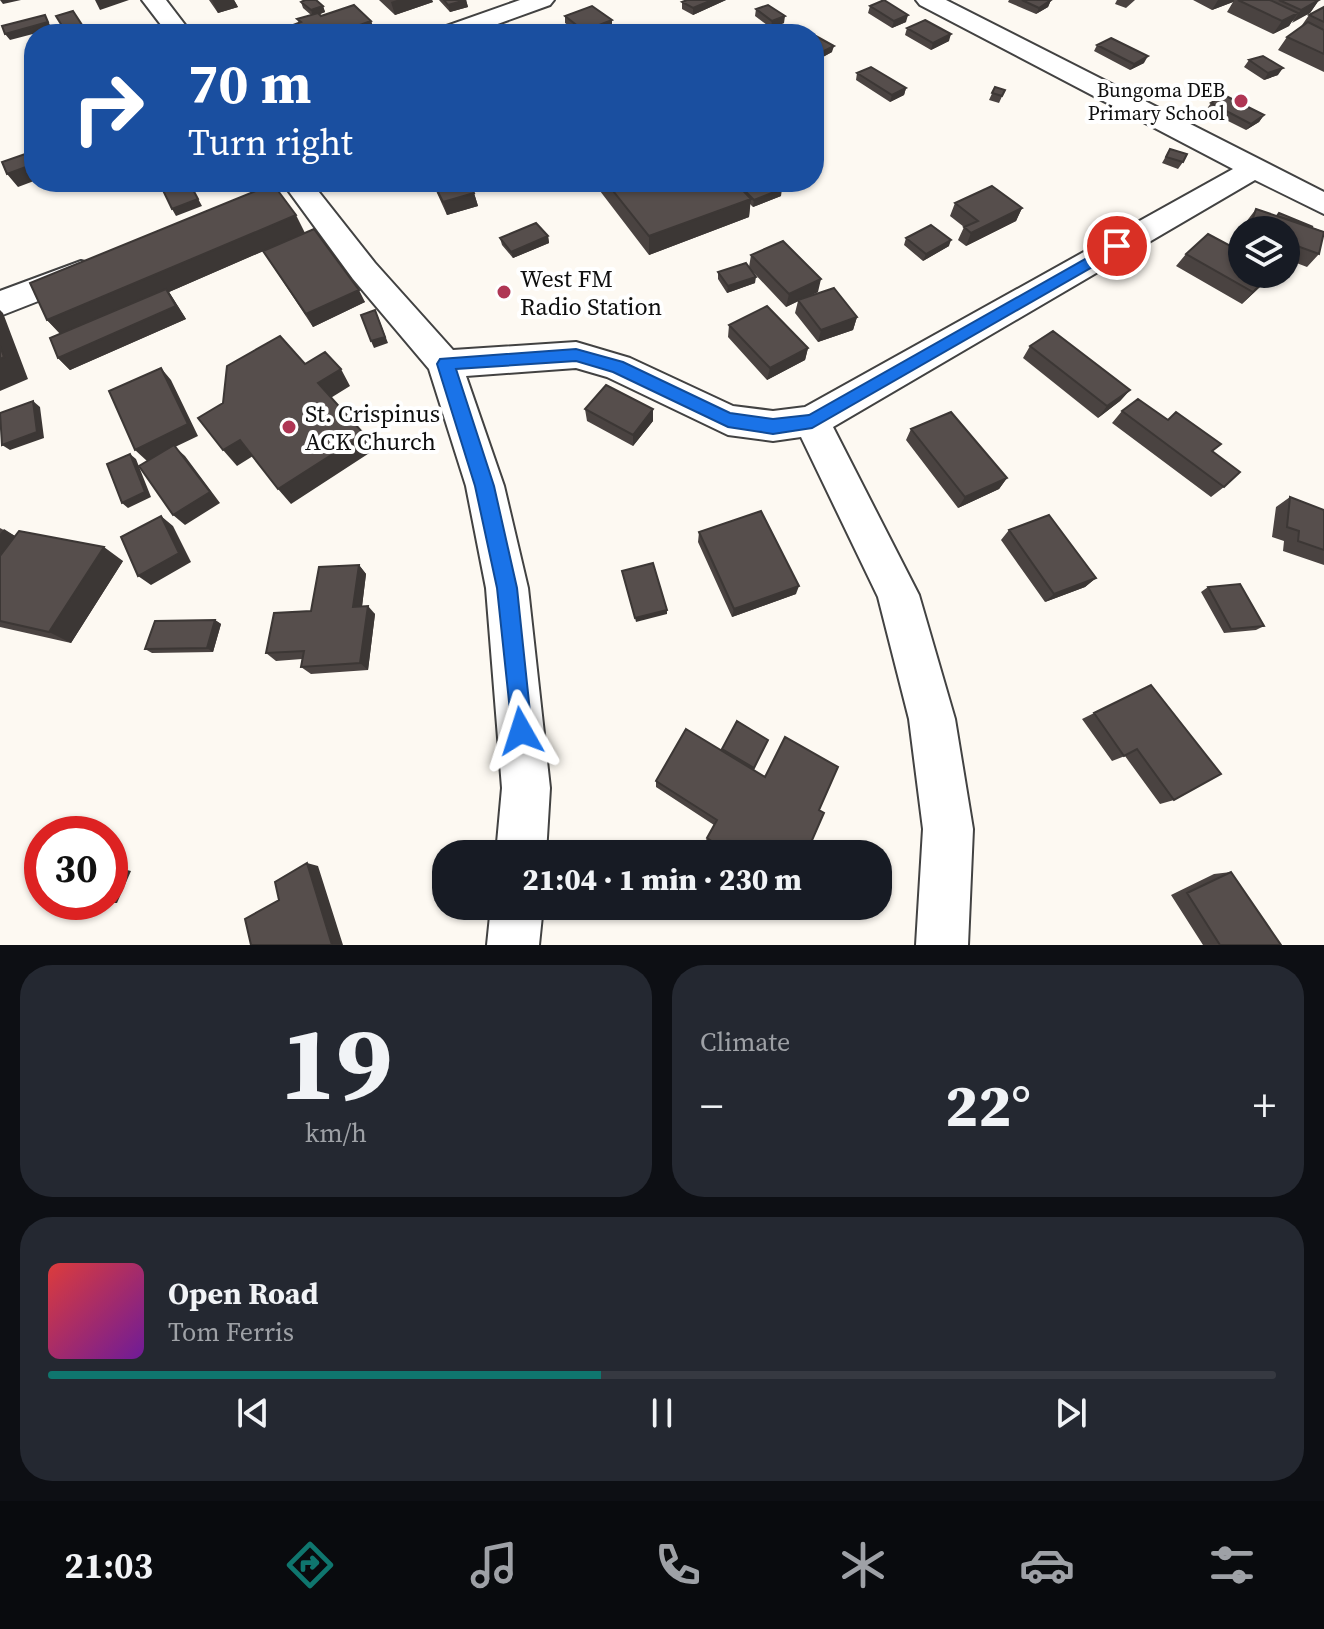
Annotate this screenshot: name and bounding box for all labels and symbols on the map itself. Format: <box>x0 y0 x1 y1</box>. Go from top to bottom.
place label: Bungoma DEB Primary School <box>1088 76 1225 127</box>
marker: Bungoma DEB Primary School <box>1232 92 1250 110</box>
pin <box>1083 212 1151 280</box>
place label: West FM Radio Station <box>520 262 662 323</box>
marker: West FM Radio Station <box>495 283 513 301</box>
place label: St. Crispinus ACK Church <box>305 397 440 458</box>
marker: St. Crispinus ACK Church <box>280 418 298 436</box>
position arrow <box>479 689 563 773</box>
speed limit sign: 30 <box>24 816 128 920</box>

